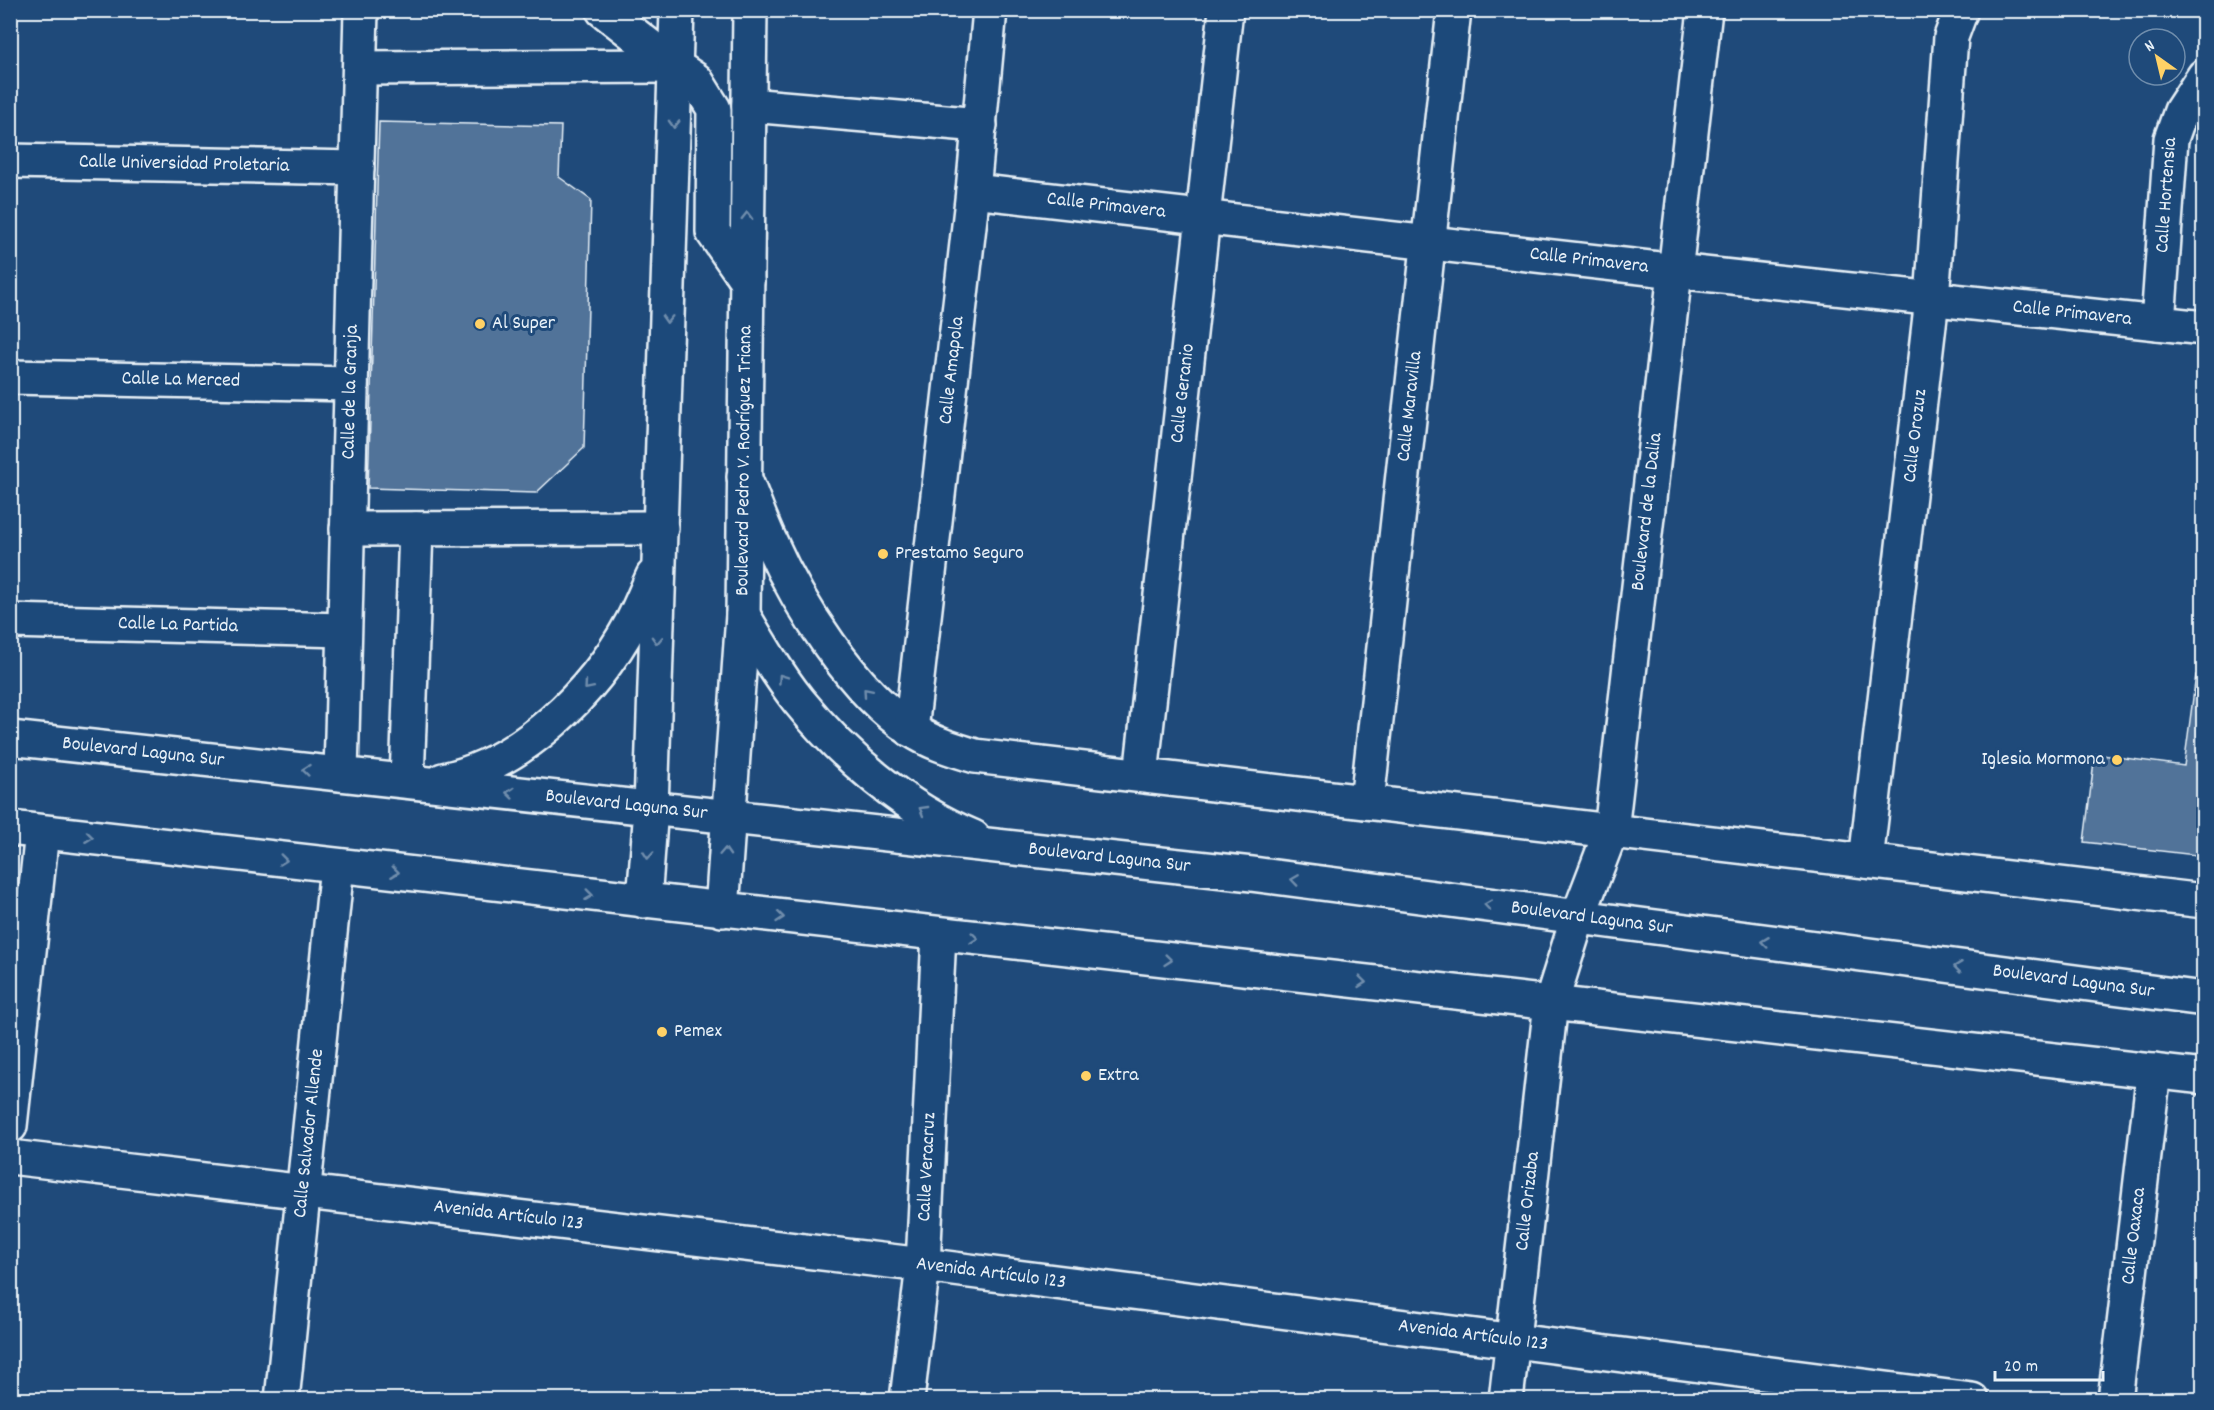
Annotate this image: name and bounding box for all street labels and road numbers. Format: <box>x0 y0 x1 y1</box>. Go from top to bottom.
street label: Calle Hortensia <box>2149 136 2185 254</box>
street label: Calle Universidad Proletaria <box>78 148 290 181</box>
street label: Calle Primavera <box>1045 185 1168 227</box>
street label: Calle Primavera <box>1528 240 1651 282</box>
street label: Calle Primavera <box>2011 293 2134 334</box>
street label: Calle Amapola <box>932 314 973 426</box>
street label: Calle de la Granja <box>335 324 367 460</box>
street label: Boulevard Pedro V. Rodríguez Triana <box>729 325 760 596</box>
street label: Calle Geranio <box>1164 342 1203 444</box>
street label: Calle Maravilla <box>1390 349 1431 463</box>
street label: Calle La Merced <box>121 365 241 396</box>
street label: Calle Orozuz <box>1897 387 1935 484</box>
street label: Boulevard de la Dalia <box>1625 431 1671 592</box>
street label: Calle La Partida <box>118 610 239 641</box>
street label: Boulevard Laguna Sur <box>61 730 226 775</box>
street label: Boulevard Laguna Sur <box>544 783 709 828</box>
street label: Boulevard Laguna Sur <box>1027 836 1192 881</box>
street label: Boulevard Laguna Sur <box>1509 894 1675 943</box>
street label: Boulevard Laguna Sur <box>1991 957 2157 1006</box>
street label: Calle Salvador Allende <box>287 1047 332 1219</box>
street label: Calle Veracruz <box>911 1111 944 1222</box>
street label: Calle Orizaba <box>1509 1149 1548 1252</box>
street label: Calle Oaxaca <box>2115 1186 2154 1286</box>
street label: Avenida Artículo 123 <box>432 1193 585 1239</box>
street label: Avenida Artículo 123 <box>915 1250 1068 1297</box>
street label: Avenida Artículo 123 <box>1397 1312 1550 1359</box>

